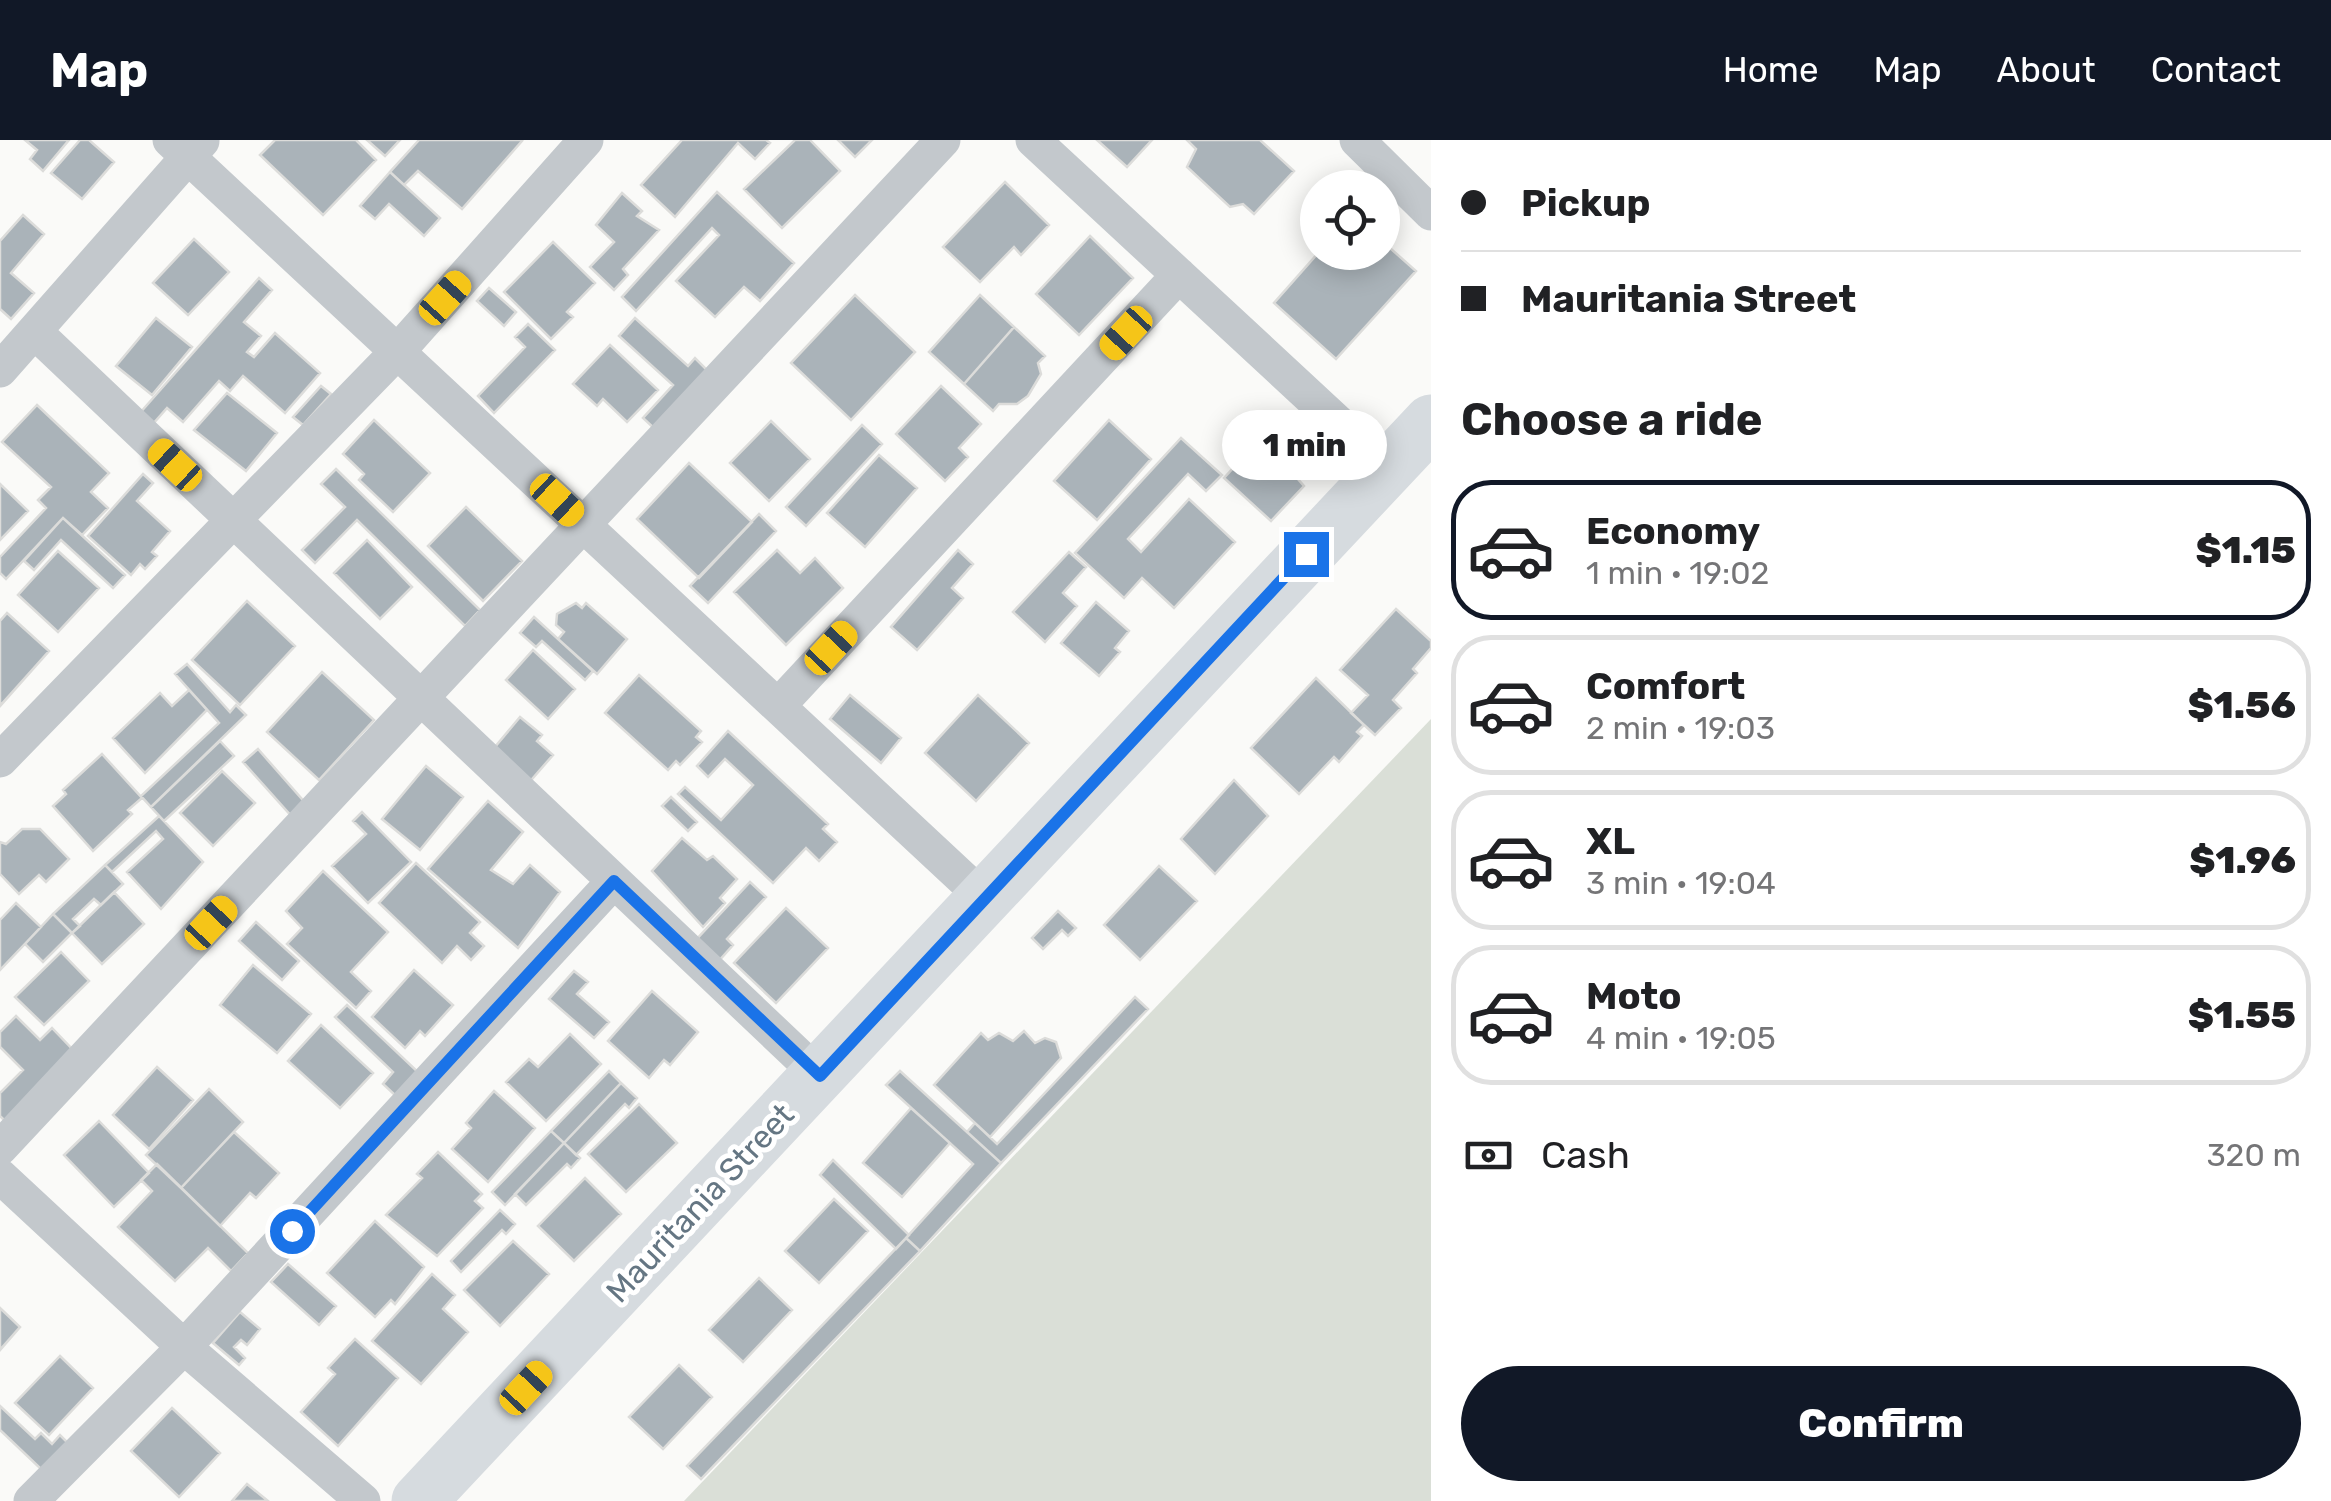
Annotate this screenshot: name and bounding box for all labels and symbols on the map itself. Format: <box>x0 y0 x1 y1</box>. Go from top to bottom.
car <box>414 266 476 330</box>
car <box>1095 301 1157 365</box>
callout: 1 min <box>1224 409 1388 479</box>
car <box>143 434 207 496</box>
car <box>525 469 589 531</box>
route end <box>1284 532 1329 577</box>
car <box>800 616 862 680</box>
car <box>180 891 242 955</box>
street label: Mauritania Street <box>598 1096 802 1310</box>
route start <box>270 1209 315 1254</box>
car <box>495 1356 557 1420</box>

